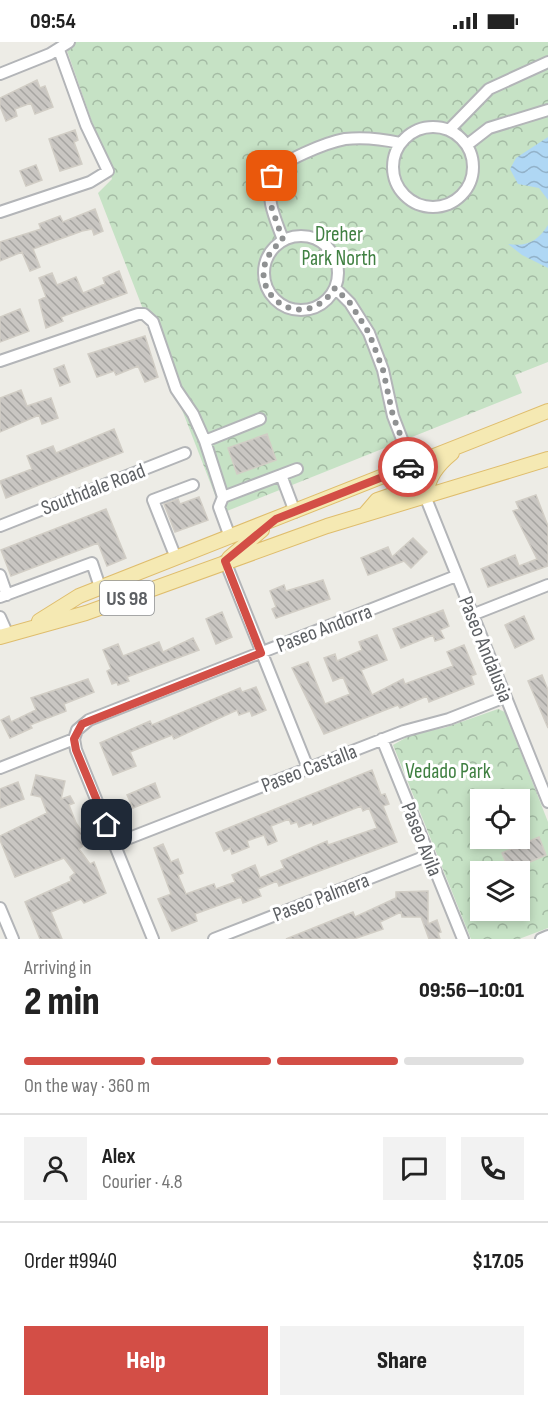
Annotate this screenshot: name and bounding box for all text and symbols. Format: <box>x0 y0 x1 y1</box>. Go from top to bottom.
text: 09:54 <box>30 8 76 35</box>
pin <box>246 150 297 201</box>
icon: bag <box>255 159 288 192</box>
park label: Dreher Park North <box>301 222 377 271</box>
courier <box>378 437 438 497</box>
icon: car <box>392 451 425 484</box>
street label: Southdale Road <box>38 458 149 521</box>
road number: US 98 <box>100 581 154 615</box>
street label: Paseo Andalusia <box>453 593 518 706</box>
street label: Paseo Andorra <box>273 599 376 658</box>
street label: Paseo Castalla <box>258 739 361 798</box>
park label: Vedado Park <box>405 759 491 784</box>
map controls <box>470 789 530 921</box>
button: locate <box>470 789 530 849</box>
pin <box>81 799 132 850</box>
street label: Paseo Avila <box>395 799 448 880</box>
icon: home <box>90 808 123 841</box>
button: layers <box>470 861 530 921</box>
street label: Paseo Palmera <box>270 868 373 927</box>
text: Arriving in <box>24 956 92 980</box>
text: 09:56–10:01 <box>419 977 524 1004</box>
text: 2 min <box>24 979 100 1026</box>
text: On the way · 360 m <box>24 1074 150 1098</box>
button: person <box>24 1137 87 1200</box>
button: chat <box>383 1137 446 1200</box>
button: phone <box>461 1137 524 1200</box>
text: Alex <box>102 1143 135 1170</box>
text: Courier · 4.8 <box>102 1170 183 1194</box>
text: Order #9940 <box>24 1248 117 1275</box>
text: $17.05 <box>472 1248 524 1275</box>
button: Help <box>24 1326 268 1395</box>
button: Share <box>280 1326 524 1395</box>

